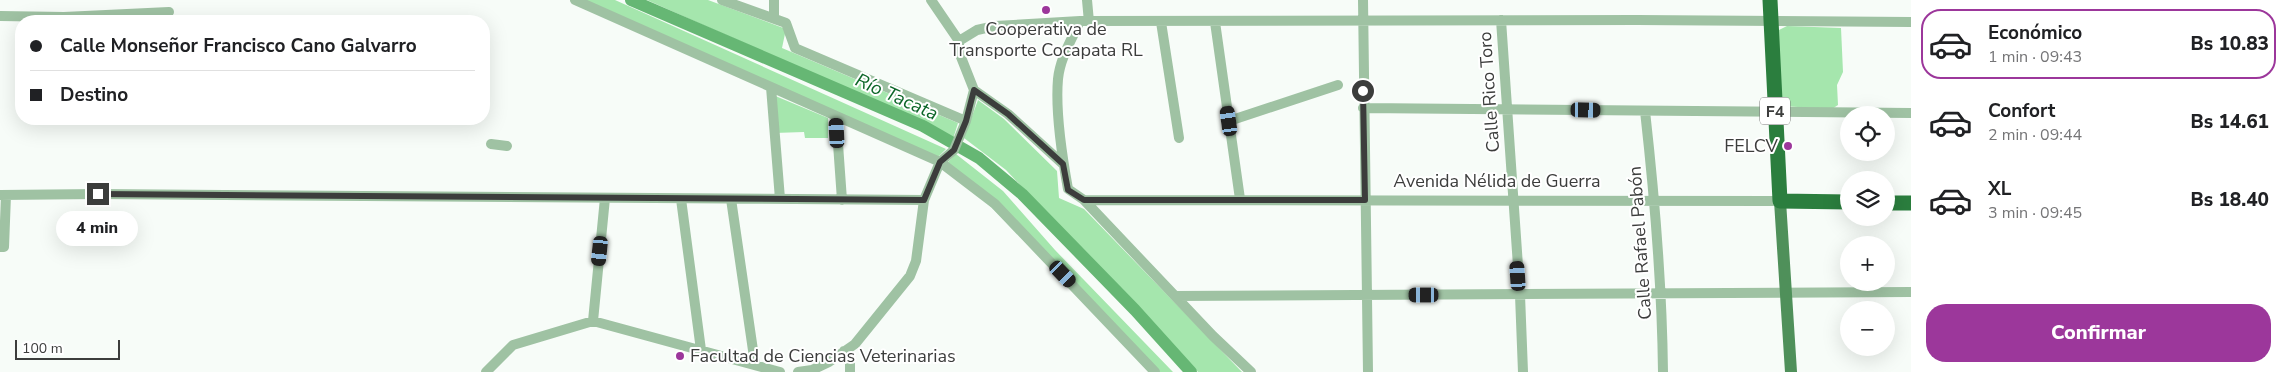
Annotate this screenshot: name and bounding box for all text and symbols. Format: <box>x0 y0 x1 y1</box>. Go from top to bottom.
marker: Cooperativa de Transporte Cocapata RL <box>1040 4 1052 16</box>
place label: Cooperativa de Transporte Cocapata RL <box>949 17 1143 62</box>
text: Económico <box>1988 20 2082 46</box>
icon: car <box>1928 22 1973 67</box>
street label: Calle Rico Toro <box>1473 31 1505 153</box>
text: Bs 10.83 <box>2191 31 2269 57</box>
text: Calle Monseñor Francisco Cano Galvarro <box>60 33 417 59</box>
text: 1 min · 09:43 <box>1988 46 2082 68</box>
water label: Río Tacata <box>851 67 942 127</box>
route start <box>1352 80 1374 102</box>
text: Destino <box>60 82 128 108</box>
road number: F4 <box>1760 98 1790 124</box>
text: Confort <box>1988 98 2055 124</box>
icon: car <box>1928 100 1973 145</box>
car <box>1570 102 1601 118</box>
car <box>1219 105 1238 137</box>
map controls <box>1840 106 1895 356</box>
button: locate <box>1840 106 1895 161</box>
text: Bs 14.61 <box>2191 109 2269 135</box>
car <box>828 118 845 148</box>
text: 2 min · 09:44 <box>1988 124 2082 146</box>
place label: FELCV <box>1724 134 1779 158</box>
marker: FELCV <box>1782 140 1794 152</box>
street label: Calle Rafael Pabón <box>1623 165 1657 321</box>
street label: Avenida Nélida de Guerra <box>1393 169 1601 193</box>
button: layers <box>1840 171 1895 226</box>
text: XL <box>1988 176 2011 202</box>
icon: car <box>1928 178 1973 223</box>
route end <box>87 183 109 205</box>
text: Bs 18.40 <box>2191 187 2269 213</box>
text: 3 min · 09:45 <box>1988 202 2082 224</box>
callout: 4 min <box>57 212 139 246</box>
text: 4 min <box>76 217 118 239</box>
car <box>590 235 609 267</box>
button: + <box>1840 236 1895 291</box>
car <box>1047 258 1078 290</box>
car <box>1509 261 1526 291</box>
car <box>1409 288 1439 303</box>
button: − <box>1840 301 1895 356</box>
button: Confirmar <box>1926 304 2271 362</box>
scale bar <box>15 337 120 360</box>
text: 100 m <box>22 339 63 358</box>
place label: Facultad de Ciencias Veterinarias <box>690 344 956 368</box>
marker: Facultad de Ciencias Veterinarias <box>674 350 686 362</box>

